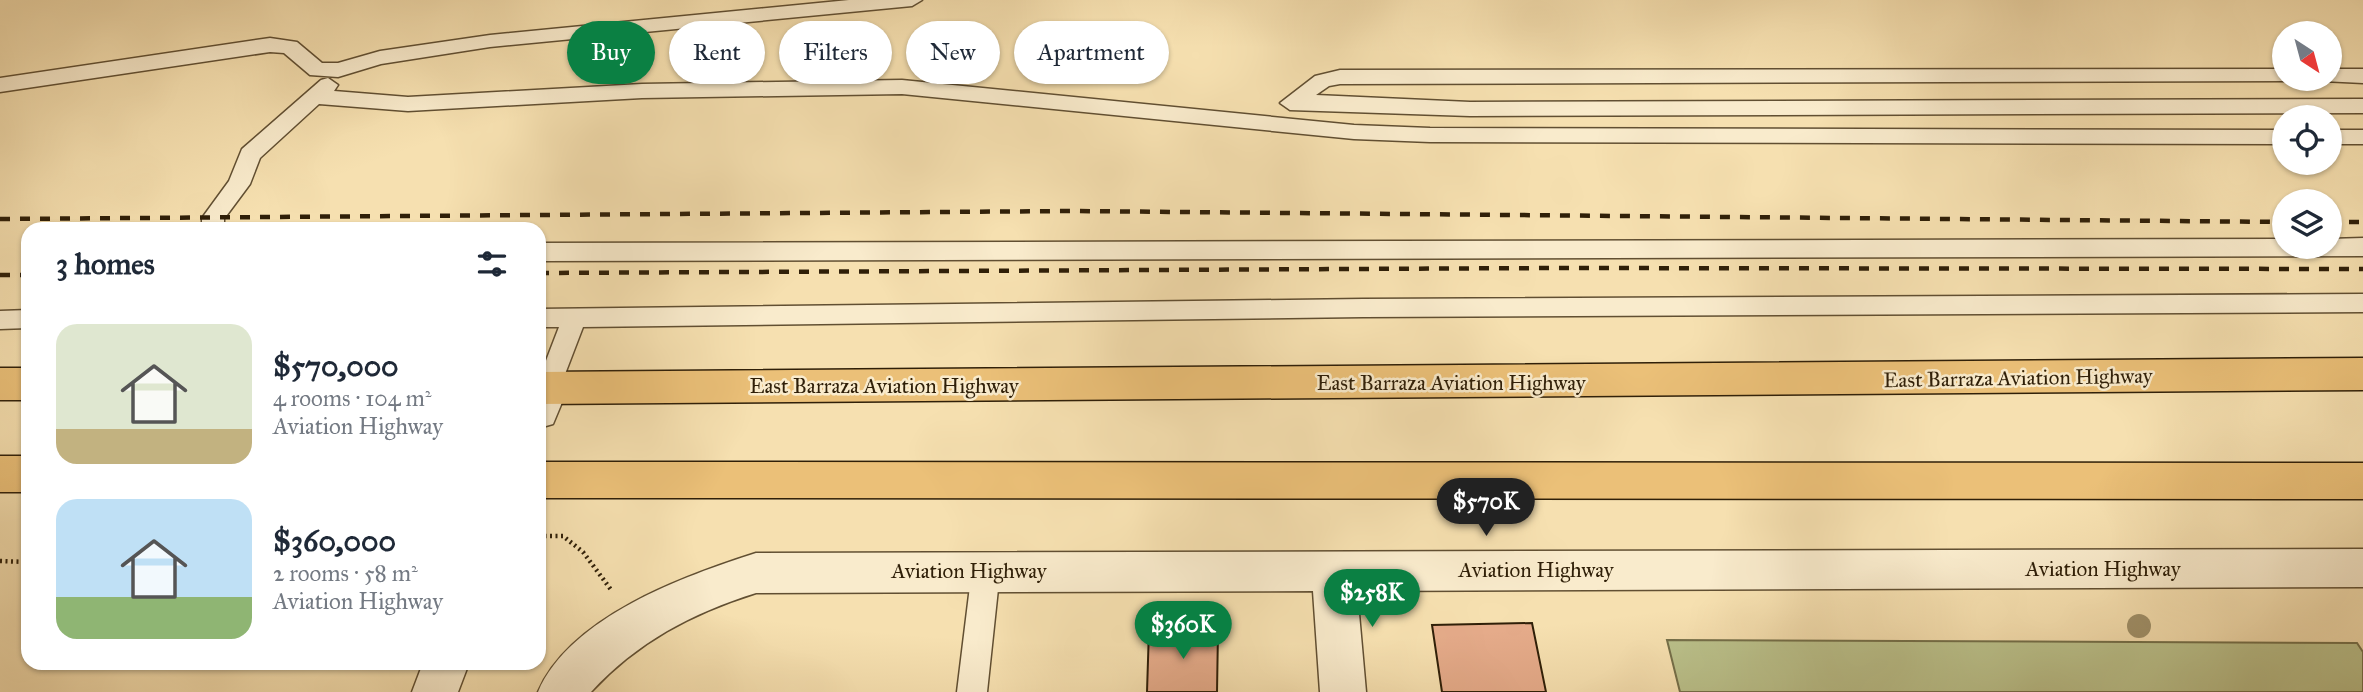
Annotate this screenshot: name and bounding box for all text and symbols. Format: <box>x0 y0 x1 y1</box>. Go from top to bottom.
chip: Buy <box>567 21 655 84</box>
chip: Rent <box>669 21 765 84</box>
chip: Filters <box>779 21 892 84</box>
chip: New <box>906 21 1000 84</box>
chip: Apartment <box>1014 21 1169 84</box>
north arrow <box>2272 21 2342 91</box>
map controls <box>2272 21 2342 259</box>
button: locate <box>2272 105 2342 175</box>
button: layers <box>2272 189 2342 259</box>
icon: filters <box>473 245 511 283</box>
text: 3 homes <box>56 246 155 282</box>
text: $570,000 <box>273 348 399 384</box>
icon: home <box>112 352 196 436</box>
street label: East Barraza Aviation Highway <box>1883 363 2154 393</box>
street label: East Barraza Aviation Highway <box>1316 370 1587 396</box>
street label: East Barraza Aviation Highway <box>749 373 1020 399</box>
text: 4 rooms · 104 m² <box>273 384 432 412</box>
text: Aviation Highway <box>273 412 443 440</box>
pin: $570K <box>1437 478 1535 538</box>
text: $570K <box>1453 487 1519 515</box>
text: $360,000 <box>273 523 396 559</box>
icon: home <box>112 527 196 611</box>
street label: Aviation Highway <box>2024 556 2182 582</box>
street label: Aviation Highway <box>1457 557 1615 583</box>
street label: Aviation Highway <box>890 558 1048 584</box>
text: 2 rooms · 58 m² <box>273 559 418 587</box>
pin: $258K <box>1323 570 1421 629</box>
text: $258K <box>1340 578 1404 606</box>
text: Aviation Highway <box>273 587 443 615</box>
pin: $360K <box>1134 602 1232 661</box>
text: $360K <box>1151 610 1215 638</box>

